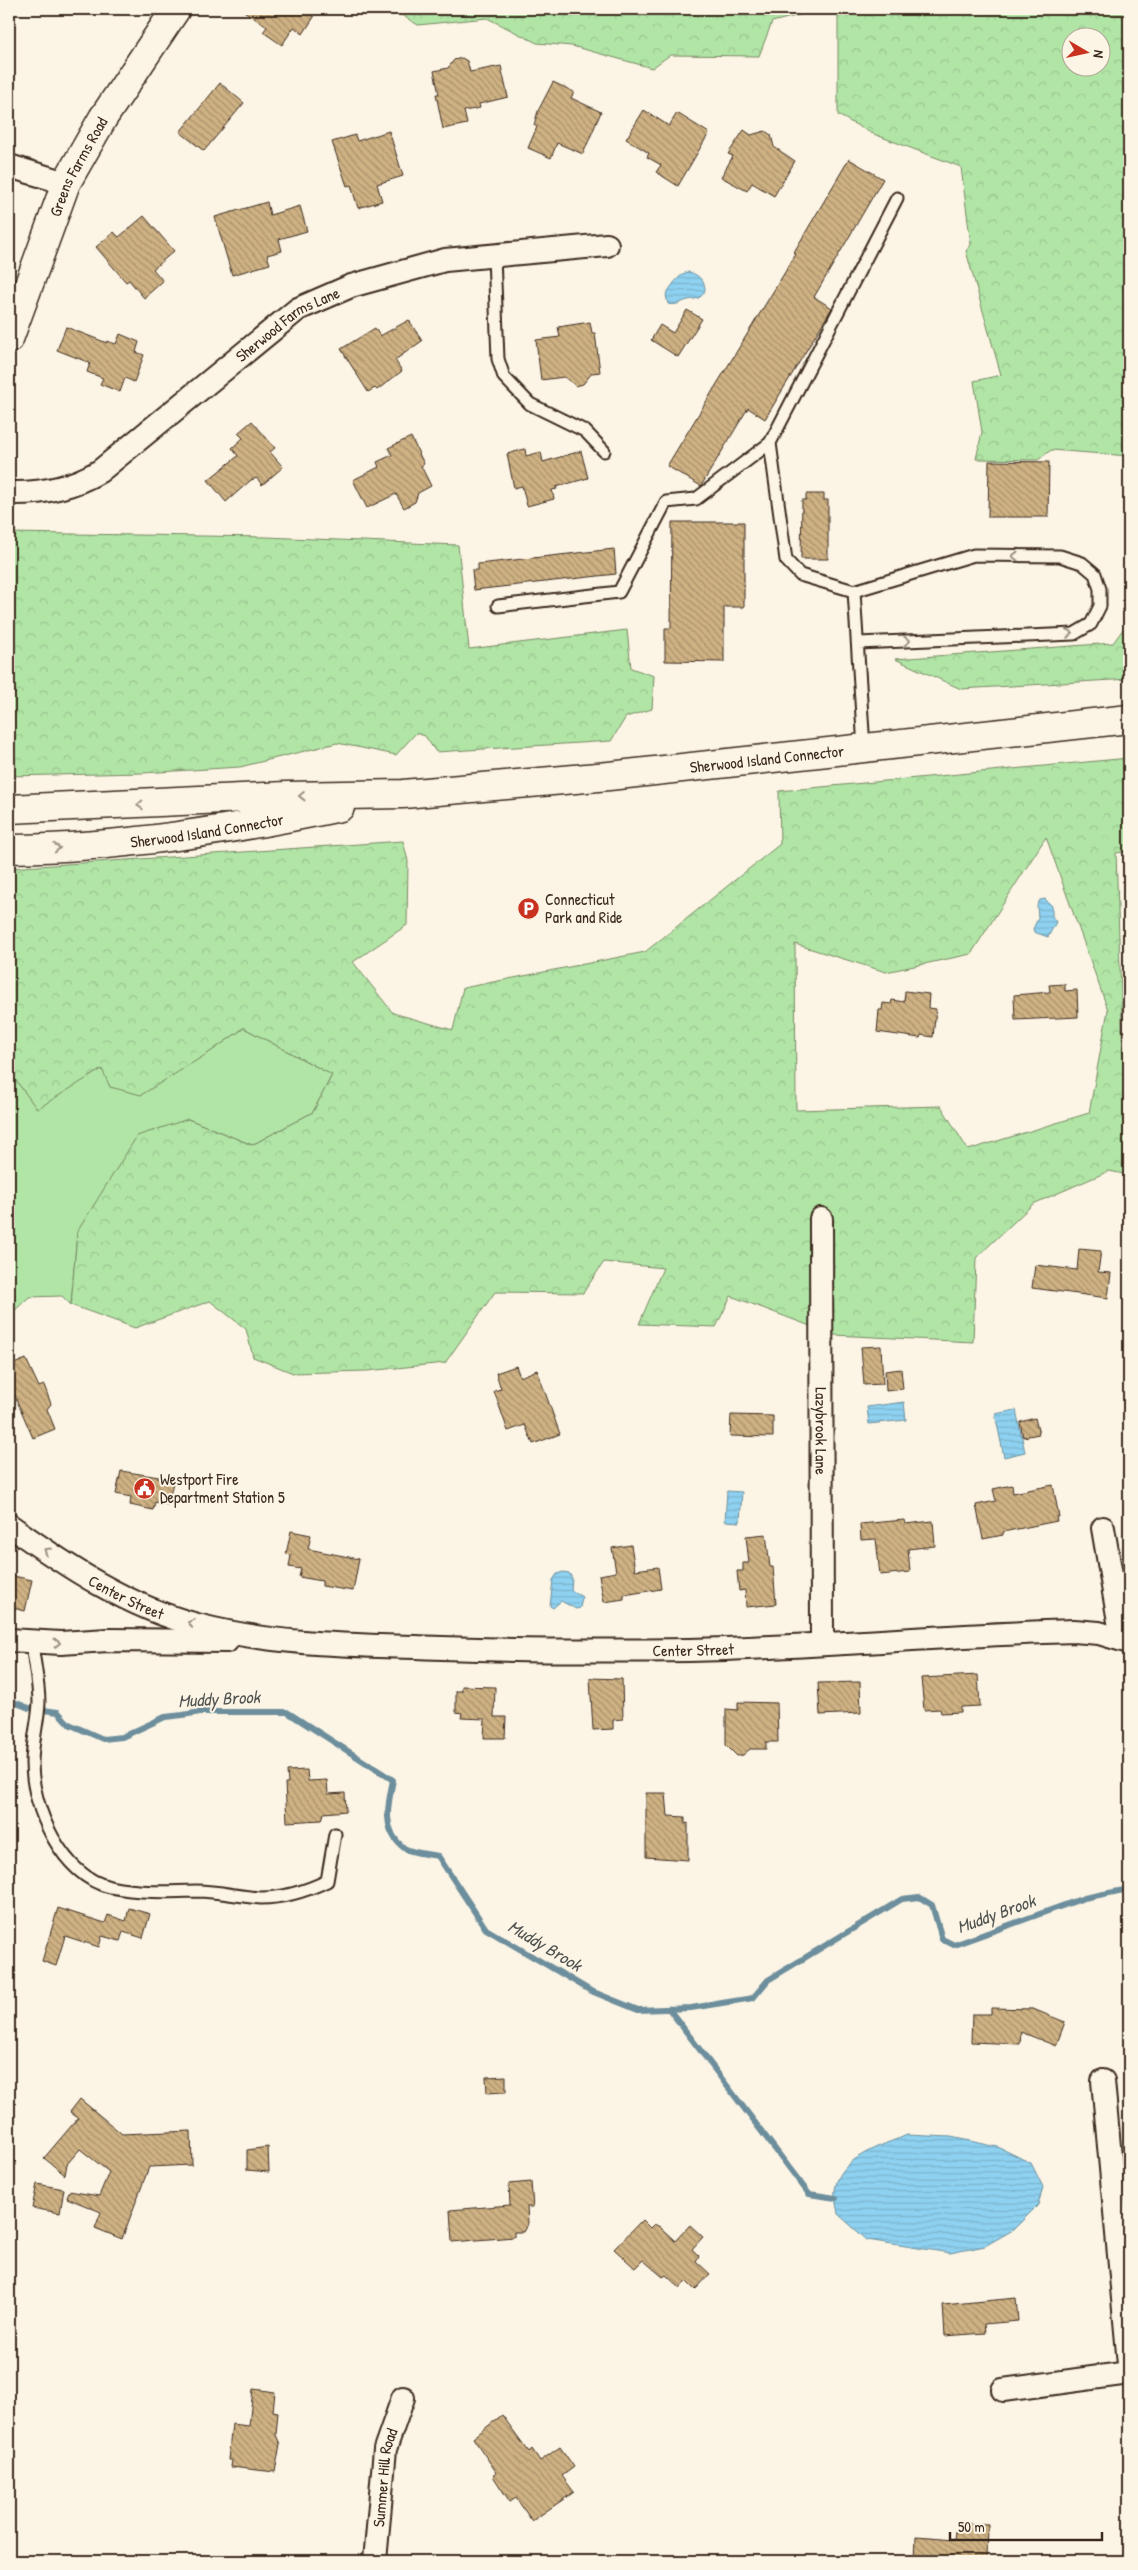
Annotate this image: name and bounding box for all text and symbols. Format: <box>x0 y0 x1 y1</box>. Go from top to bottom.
north arrow <box>1060 28 1110 78</box>
text: N <box>1089 49 1109 60</box>
street label: Greens Farms Road <box>44 113 112 219</box>
street label: Sherwood Farms Lane <box>231 281 344 367</box>
one-way arrow <box>1011 551 1018 561</box>
one-way arrow <box>1065 629 1074 639</box>
one-way arrow <box>903 636 911 647</box>
street label: Sherwood Island Connector <box>689 739 845 778</box>
one-way arrow <box>298 791 306 801</box>
one-way arrow <box>135 799 143 810</box>
street label: Sherwood Island Connector <box>129 808 285 853</box>
one-way arrow <box>54 842 62 853</box>
place label: Connecticut Park and Ride <box>545 888 623 928</box>
parking icon: Connecticut Park and Ride <box>517 896 541 920</box>
street label: Lazybrook Lane <box>810 1387 833 1476</box>
place label: Westport Fire Department Station 5 <box>160 1468 285 1508</box>
public building icon: Westport Fire Department Station 5 <box>132 1476 156 1500</box>
one-way arrow <box>43 1548 52 1557</box>
street label: Center Street <box>85 1569 168 1625</box>
one-way arrow <box>188 1619 196 1629</box>
one-way arrow <box>54 1638 62 1648</box>
street label: Center Street <box>652 1638 735 1661</box>
water label: Muddy Brook <box>178 1684 262 1713</box>
water label: Muddy Brook <box>953 1887 1040 1939</box>
water label: Muddy Brook <box>504 1914 588 1978</box>
street label: Summer Hill Road <box>367 2425 402 2528</box>
scale bar <box>950 2510 1103 2542</box>
text: 50 m <box>958 2516 985 2537</box>

